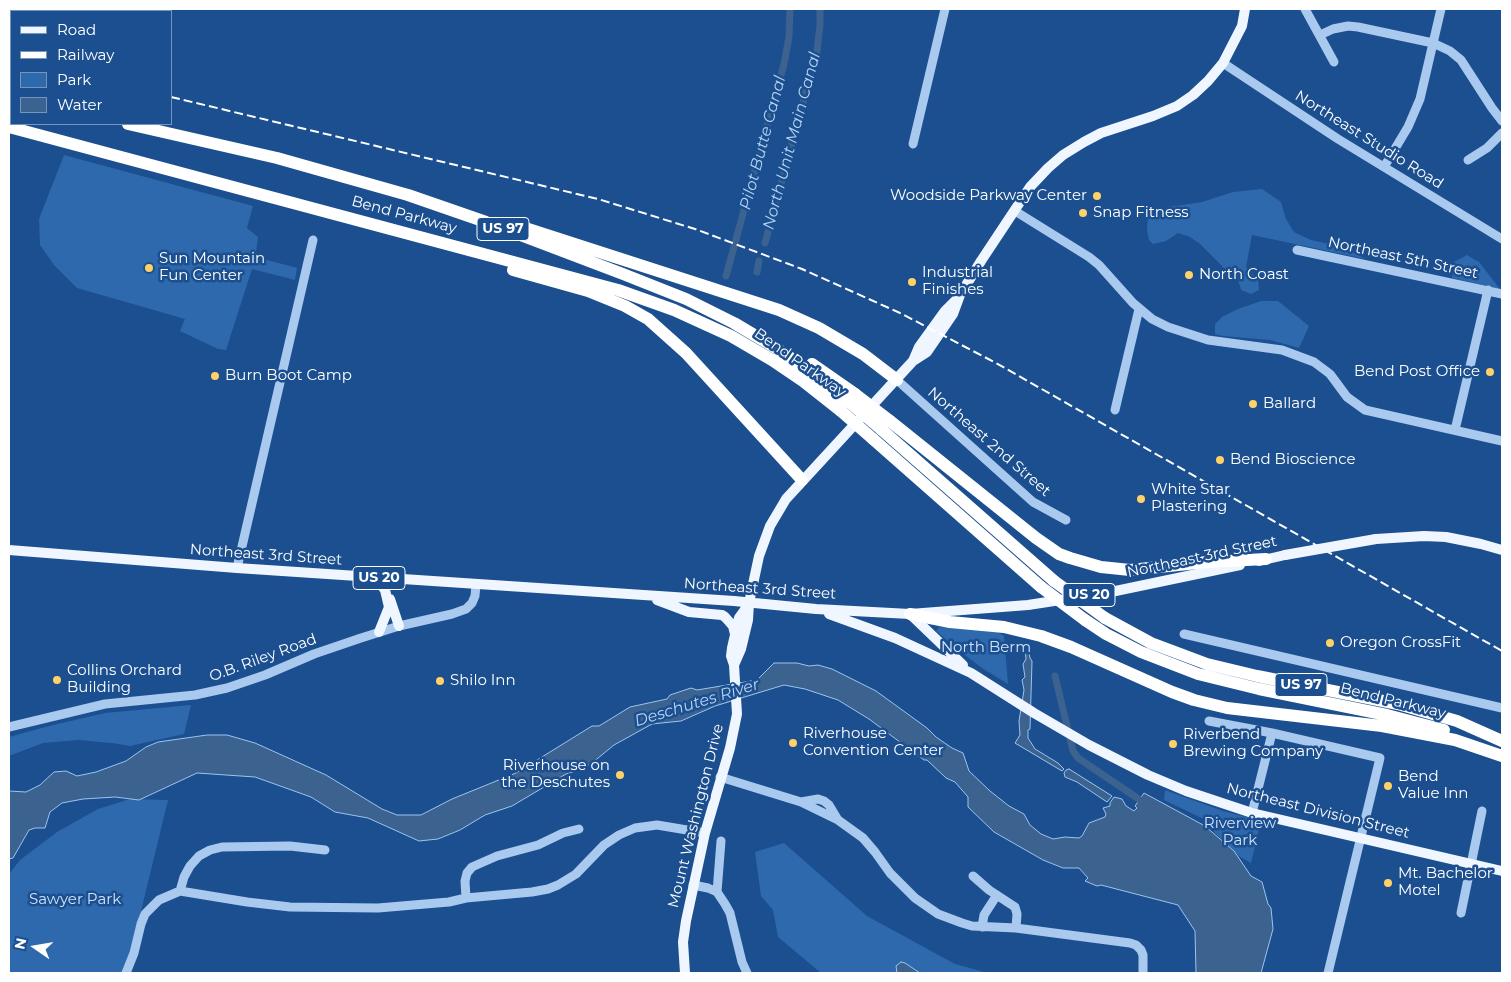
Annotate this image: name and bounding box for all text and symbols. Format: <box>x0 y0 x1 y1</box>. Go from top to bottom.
legend <box>10 10 172 125</box>
text: Road <box>57 20 96 39</box>
text: Railway <box>57 45 114 64</box>
water label: North Unit Main Canal <box>759 50 825 232</box>
text: Park <box>57 70 91 89</box>
water label: Pilot Butte Canal <box>736 74 790 212</box>
street label: Northeast Studio Road <box>1292 87 1446 193</box>
text: Water <box>57 95 103 114</box>
place label: Woodside Parkway Center <box>890 187 1087 205</box>
marker: Woodside Parkway Center <box>1091 190 1103 202</box>
street label: Bend Parkway <box>349 192 459 238</box>
place label: Snap Fitness <box>1093 204 1189 222</box>
marker: Snap Fitness <box>1077 207 1089 219</box>
road number: US 97 <box>477 218 529 240</box>
street label: Northeast 5th Street <box>1326 233 1480 283</box>
place label: Sun Mountain Fun Center <box>159 250 265 285</box>
marker: Sun Mountain Fun Center <box>143 262 155 274</box>
place label: Industrial Finishes <box>922 264 993 299</box>
place label: North Coast <box>1199 266 1289 284</box>
marker: North Coast <box>1183 269 1195 281</box>
marker: Industrial Finishes <box>906 276 918 288</box>
street label: Bend Parkway <box>751 325 849 401</box>
place label: Bend Post Office <box>1354 363 1480 381</box>
marker: Bend Post Office <box>1484 366 1496 378</box>
place label: Burn Boot Camp <box>225 367 352 385</box>
marker: Burn Boot Camp <box>209 370 221 382</box>
street label: Northeast 2nd Street <box>924 384 1054 500</box>
place label: Ballard <box>1263 395 1316 413</box>
marker: Ballard <box>1247 398 1259 410</box>
place label: Bend Bioscience <box>1230 451 1356 469</box>
marker: Bend Bioscience <box>1214 454 1226 466</box>
place label: White Star Plastering <box>1151 481 1230 516</box>
marker: White Star Plastering <box>1135 493 1147 505</box>
street label: Northeast 3rd Street <box>1125 532 1279 582</box>
street label: Northeast 3rd Street <box>189 541 343 569</box>
road number: US 20 <box>353 566 405 590</box>
street label: Northeast 3rd Street <box>683 575 837 603</box>
road number: US 20 <box>1063 584 1115 606</box>
street label: O.B. Riley Road <box>207 630 319 686</box>
place label: Oregon CrossFit <box>1340 634 1461 652</box>
marker: Oregon CrossFit <box>1324 637 1336 649</box>
park label: North Berm <box>941 639 1031 657</box>
place label: Collins Orchard Building <box>67 662 182 697</box>
place label: Shilo Inn <box>450 672 516 690</box>
marker: Collins Orchard Building <box>51 674 63 686</box>
road number: US 97 <box>1275 674 1327 696</box>
marker: Shilo Inn <box>434 675 446 687</box>
water label: Deschutes River <box>632 675 762 731</box>
street label: Bend Parkway <box>1338 679 1448 723</box>
street label: Mount Washington Drive <box>664 722 728 910</box>
place label: Riverhouse Convention Center <box>803 725 944 760</box>
place label: Riverbend Brewing Company <box>1183 726 1323 761</box>
marker: Riverhouse Convention Center <box>787 737 799 749</box>
marker: Riverbend Brewing Company <box>1167 738 1179 750</box>
place label: Riverhouse on the Deschutes <box>501 757 610 792</box>
place label: Bend Value Inn <box>1398 768 1468 803</box>
marker: Riverhouse on the Deschutes <box>614 769 626 781</box>
street label: Northeast Division Street <box>1225 780 1411 842</box>
marker: Bend Value Inn <box>1382 780 1394 792</box>
park label: Riverview Park <box>1204 815 1276 850</box>
place label: Mt. Bachelor Motel <box>1398 865 1493 900</box>
marker: Mt. Bachelor Motel <box>1382 877 1394 889</box>
park label: Sawyer Park <box>29 891 121 909</box>
north arrow <box>10 922 60 972</box>
text: N <box>10 936 30 951</box>

